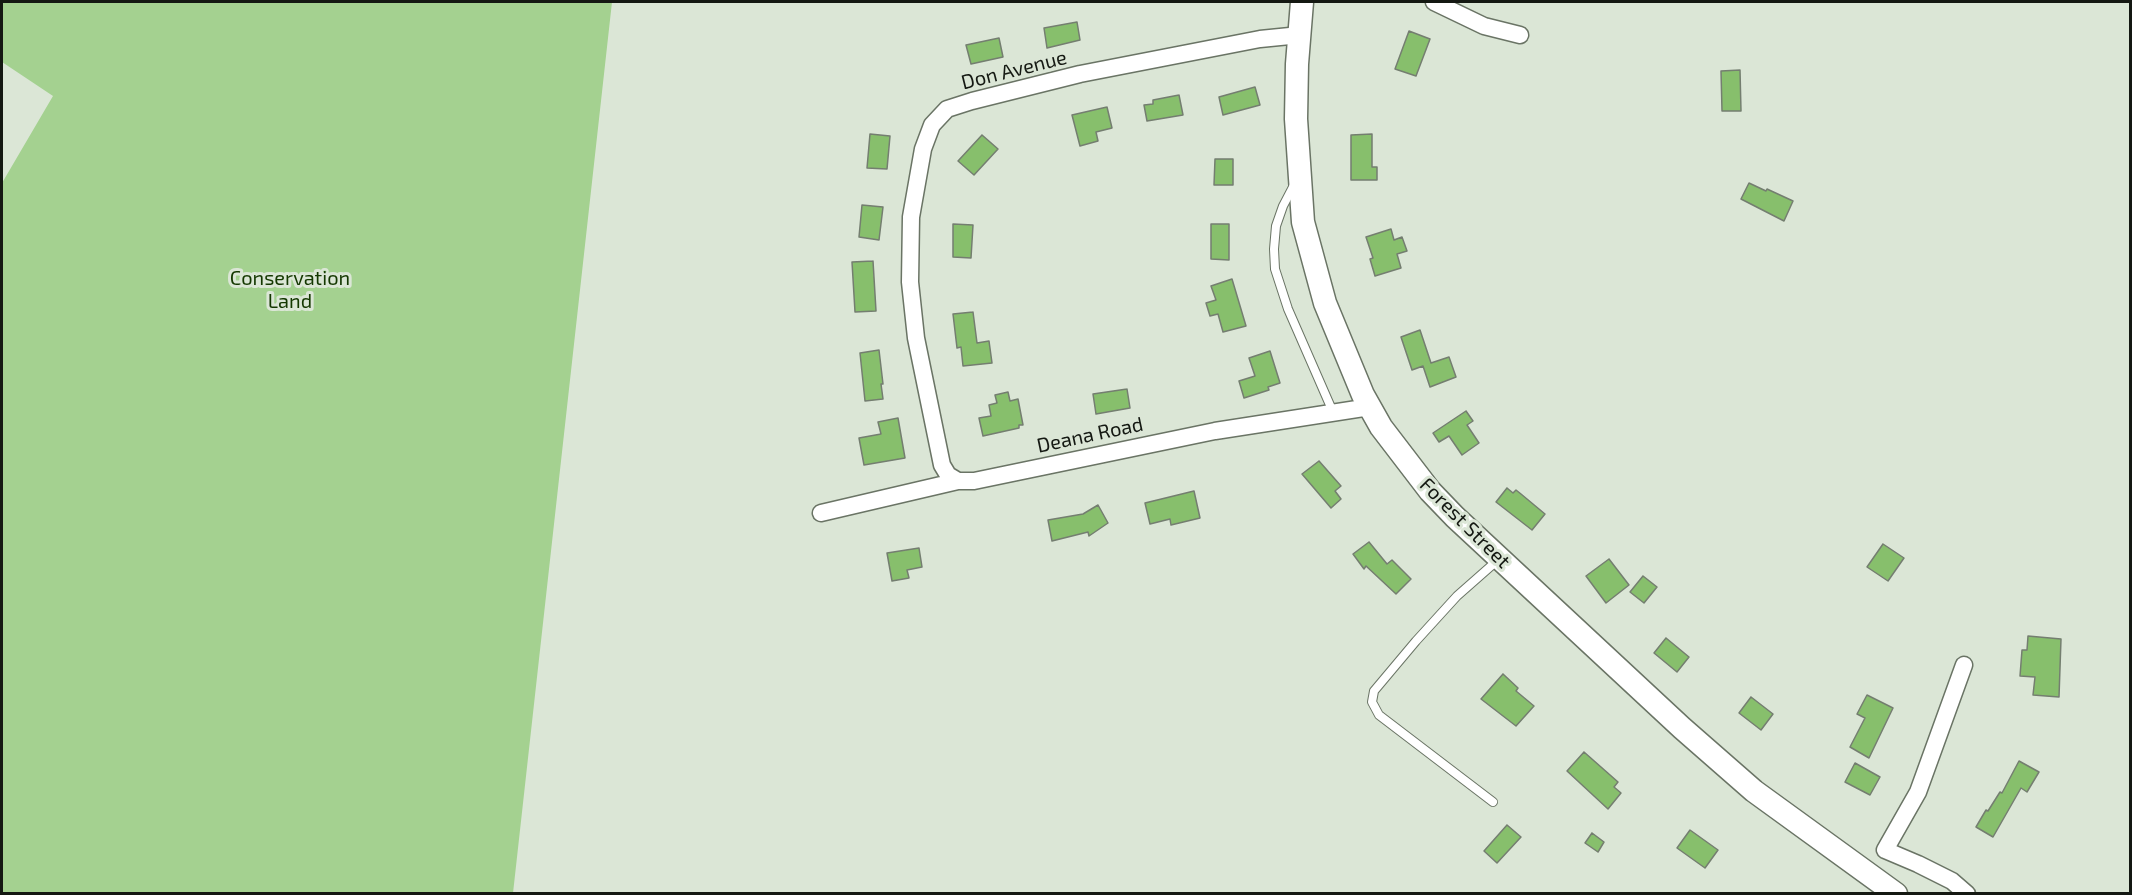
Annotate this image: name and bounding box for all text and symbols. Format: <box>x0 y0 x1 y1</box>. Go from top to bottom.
street label: Don Avenue <box>959 45 1069 95</box>
park label: Conservation Land <box>230 266 350 313</box>
street label: Deana Road <box>1035 412 1145 458</box>
street label: Forest Street <box>1415 473 1515 573</box>

